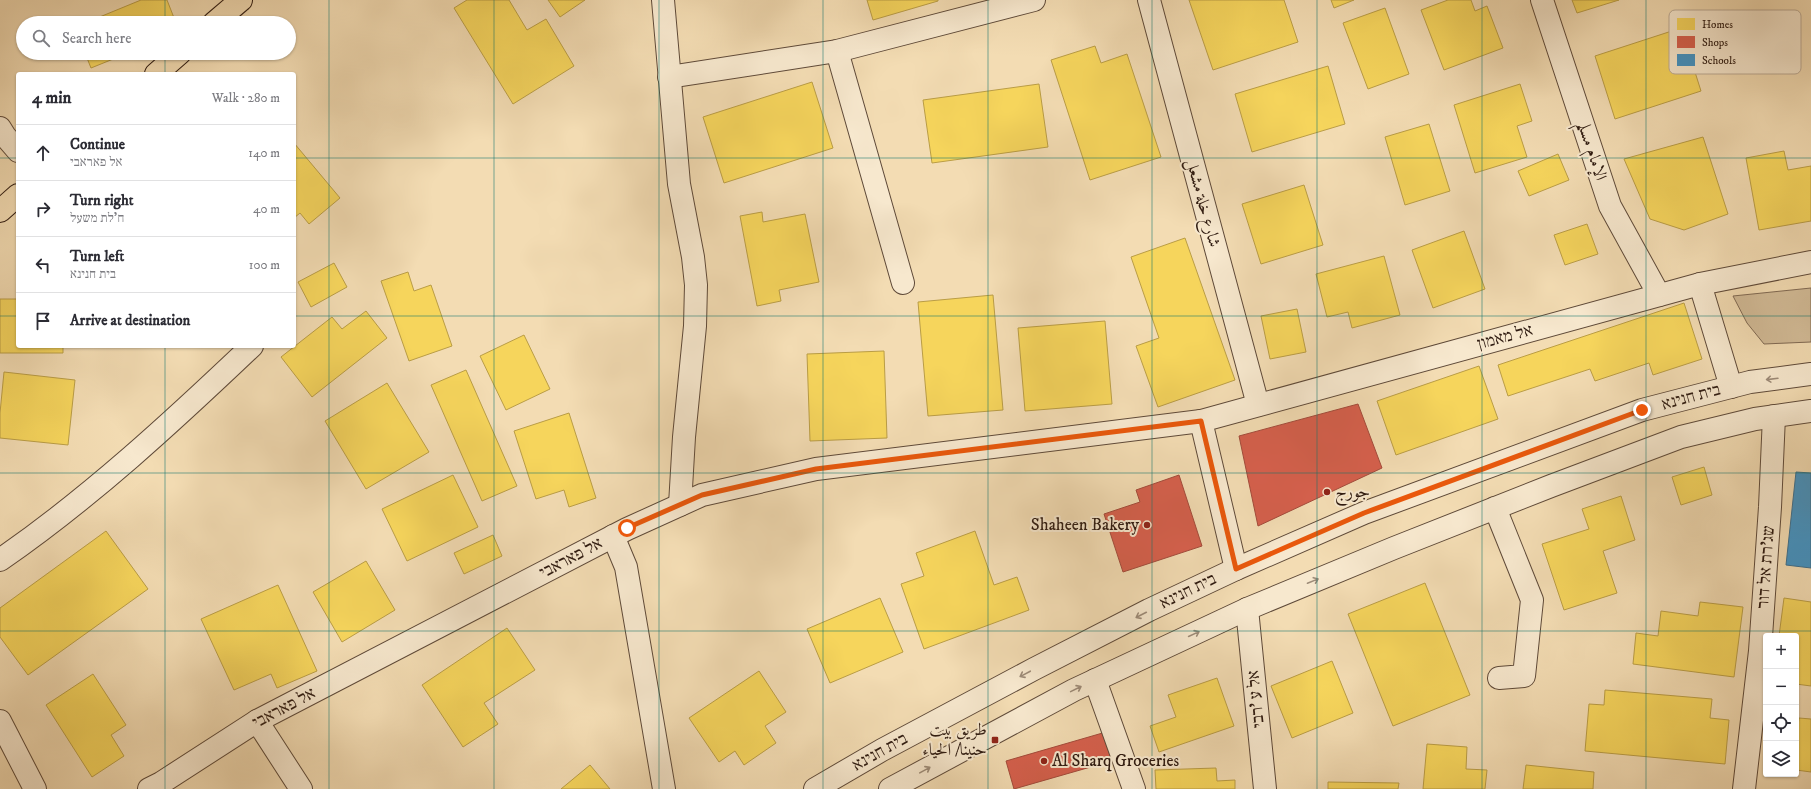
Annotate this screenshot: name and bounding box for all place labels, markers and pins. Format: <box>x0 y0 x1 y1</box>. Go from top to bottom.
place label: جورج <box>1335 481 1370 506</box>
marker: جورج <box>1322 487 1332 497</box>
place label: Shaheen Bakery <box>1031 514 1140 536</box>
marker: Shaheen Bakery <box>1142 520 1152 530</box>
place label: طريق بيت حنينا/ الحياء <box>922 719 987 761</box>
marker: طريق بيت حنينا/ الحياء <box>990 735 1000 745</box>
place label: Al Sharq Groceries <box>1052 750 1180 772</box>
marker: Al Sharq Groceries <box>1039 756 1049 766</box>

